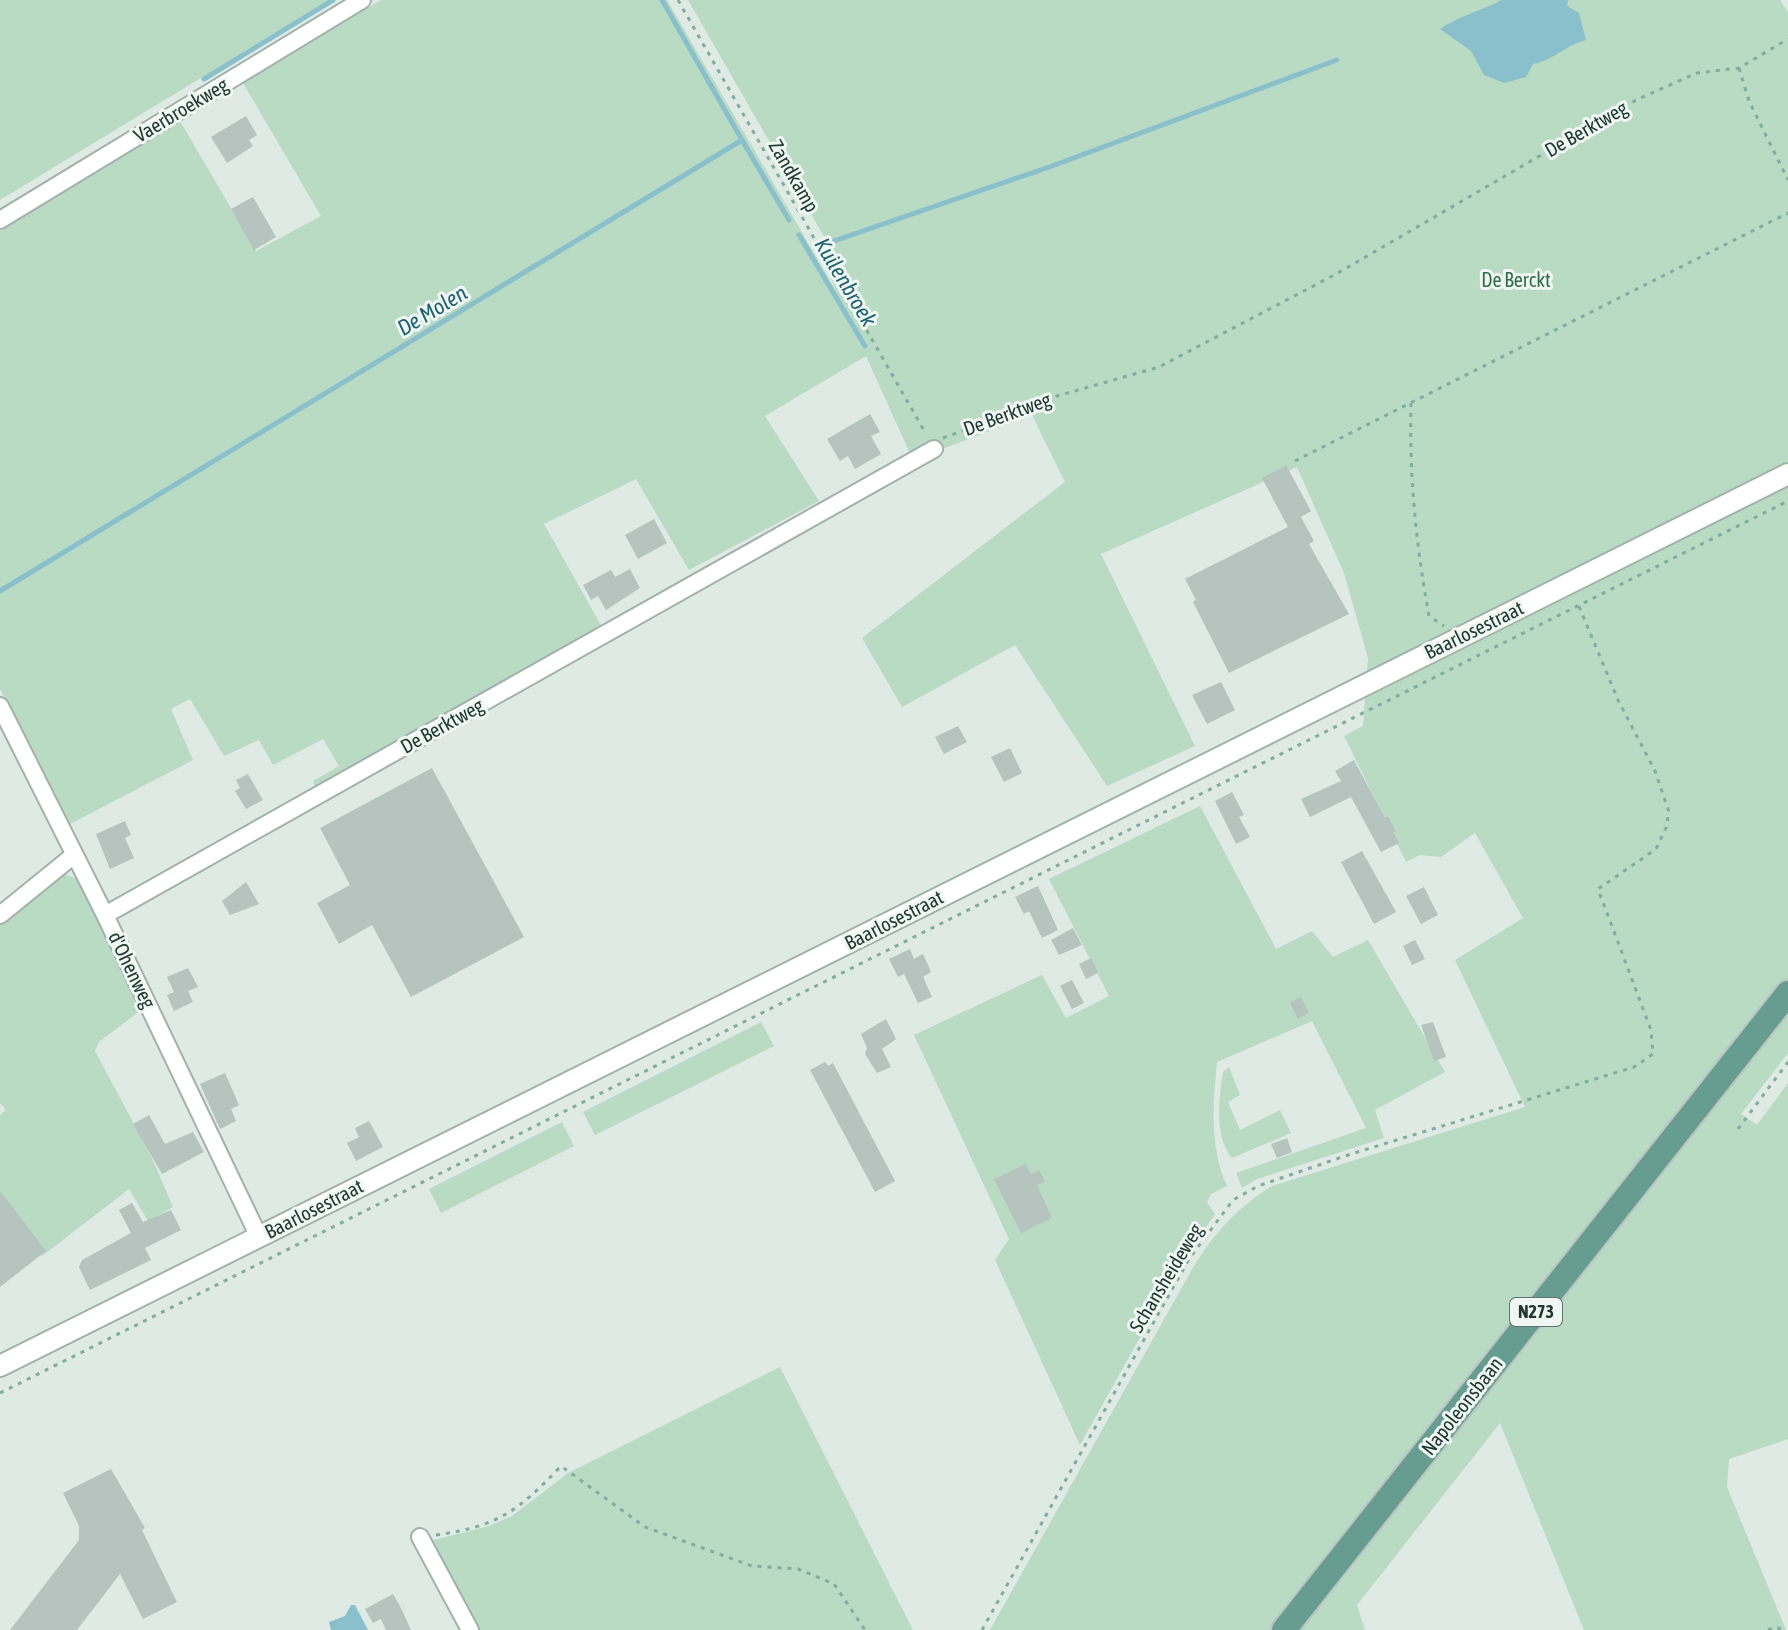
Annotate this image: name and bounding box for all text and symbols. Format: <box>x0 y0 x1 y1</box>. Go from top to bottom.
street label: Vaerbroekweg <box>130 72 232 147</box>
street label: De Berktweg <box>1540 96 1631 161</box>
street label: Zandkamp <box>765 136 824 216</box>
water label: Kuilenbroek <box>809 233 883 331</box>
park label: De Berckt <box>1481 268 1551 291</box>
water label: De Molen <box>392 279 472 341</box>
street label: De Berktweg <box>960 387 1054 440</box>
street label: Baarlosestraat <box>1421 596 1527 663</box>
street label: De Berktweg <box>396 693 488 758</box>
street label: Baarlosestraat <box>841 885 947 954</box>
street label: d'Ohenweg <box>104 928 161 1012</box>
street label: Baarlosestraat <box>261 1174 367 1243</box>
street label: Schansheideweg <box>1124 1219 1207 1336</box>
road number: N273 <box>1510 1298 1562 1326</box>
street label: Napoleonsbaan <box>1416 1352 1507 1459</box>

